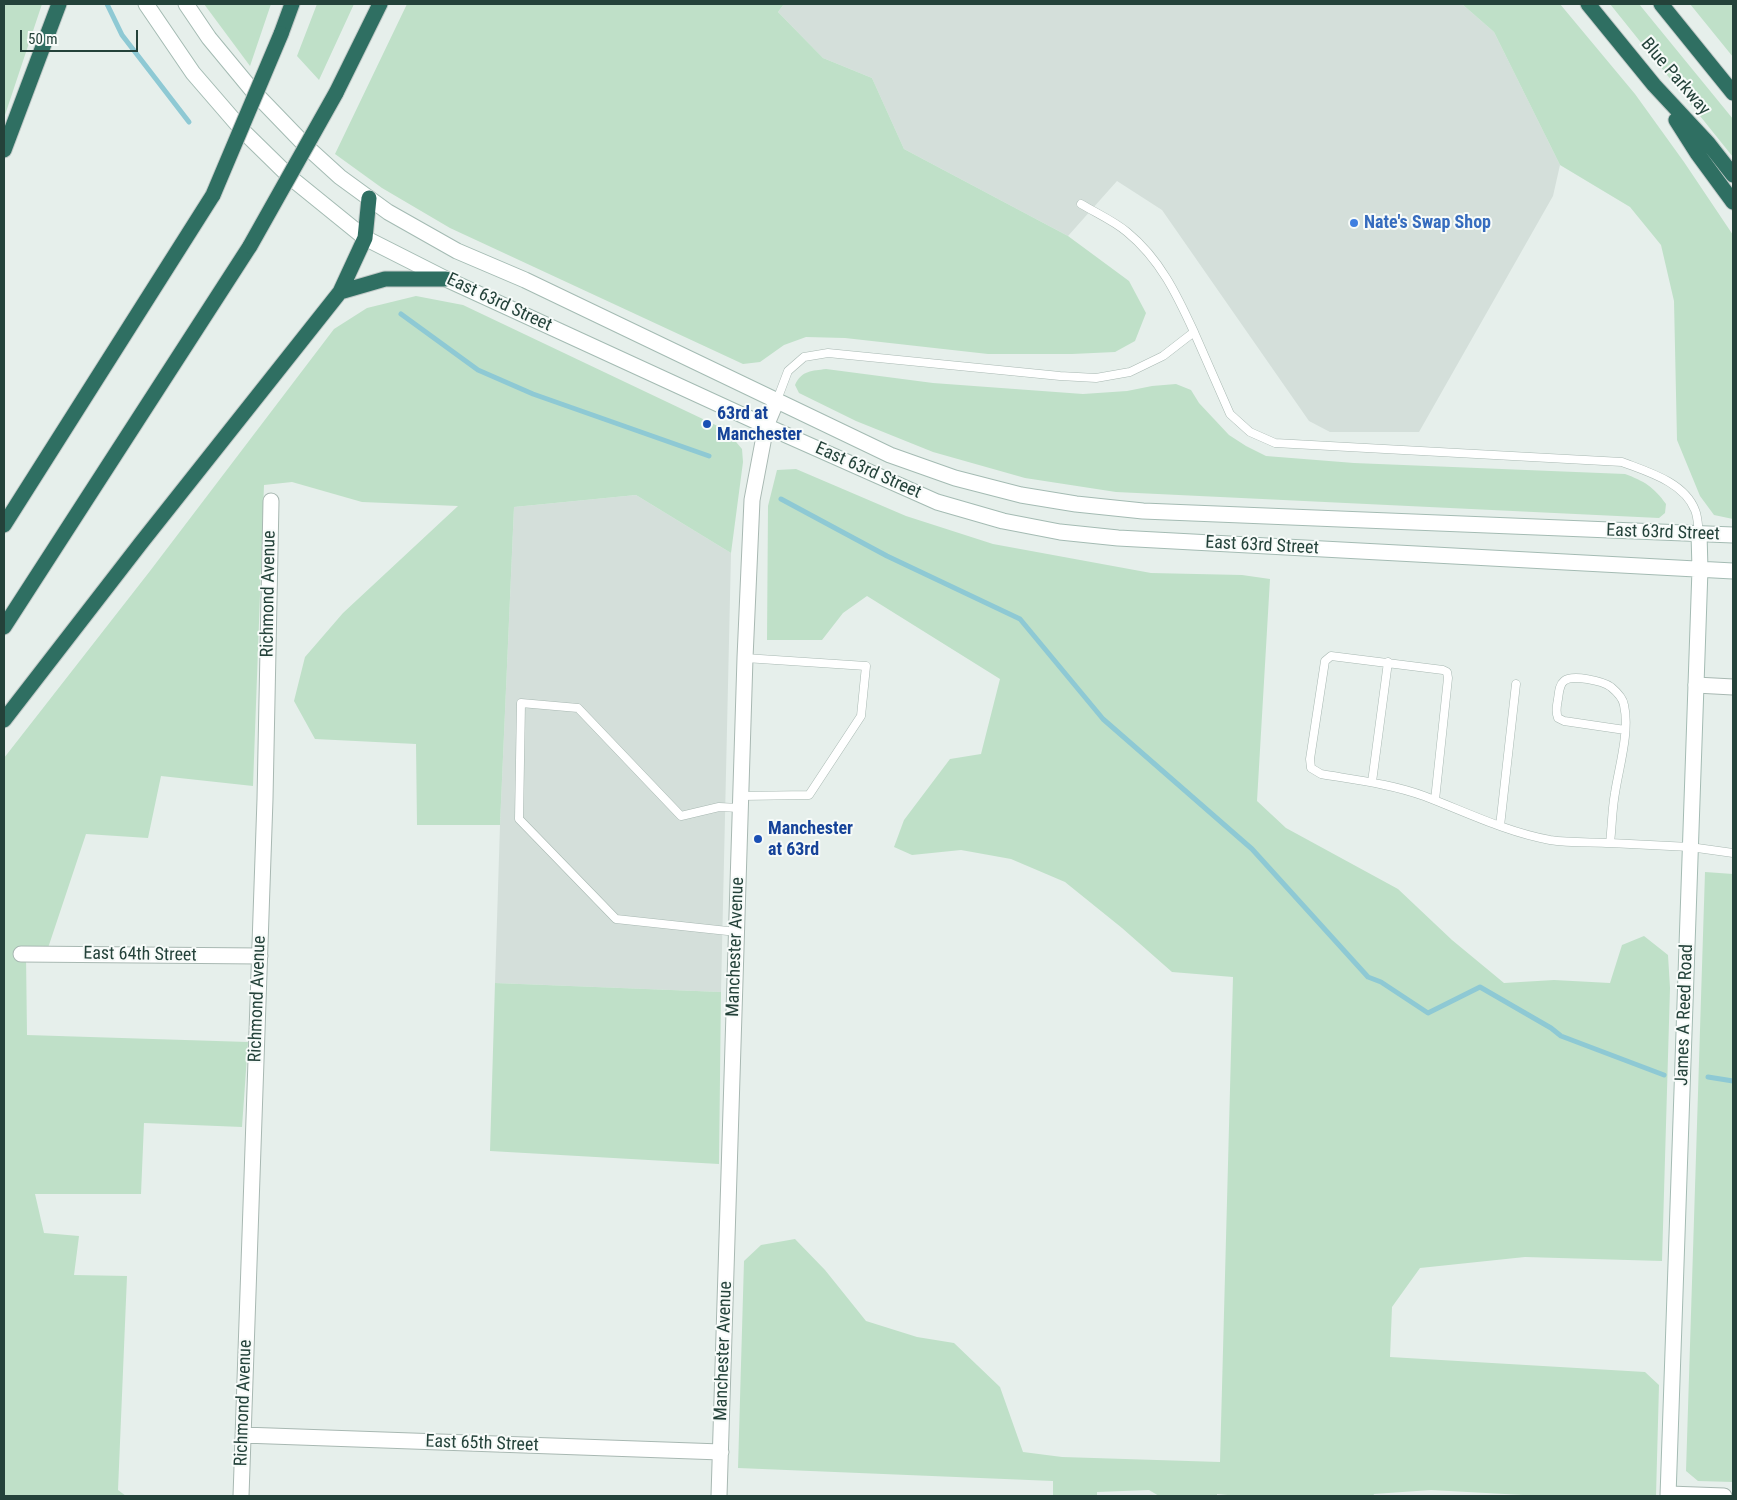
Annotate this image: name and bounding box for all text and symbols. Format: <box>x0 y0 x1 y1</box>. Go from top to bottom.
scale bar <box>22 20 140 52</box>
text: 50 m <box>28 30 58 48</box>
street label: Blue Parkway <box>1636 34 1714 120</box>
place label: Nate's Swap Shop <box>1364 212 1491 234</box>
marker: Nate's Swap Shop <box>1348 217 1360 229</box>
street label: East 63rd Street <box>443 269 555 337</box>
place label: 63rd at Manchester <box>717 403 802 446</box>
marker: 63rd at Manchester <box>701 418 713 430</box>
street label: East 63rd Street <box>812 438 924 504</box>
street label: East 63rd Street <box>1606 520 1720 546</box>
street label: Richmond Avenue <box>257 530 281 658</box>
street label: East 63rd Street <box>1205 532 1319 560</box>
place label: Manchester at 63rd <box>768 818 853 861</box>
marker: Manchester at 63rd <box>752 833 764 845</box>
street label: Manchester Avenue <box>723 877 749 1017</box>
street label: Richmond Avenue <box>245 935 271 1063</box>
street label: East 64th Street <box>83 943 197 967</box>
street label: James A Reed Road <box>1672 944 1698 1086</box>
street label: Manchester Avenue <box>711 1281 737 1421</box>
street label: Richmond Avenue <box>231 1339 257 1467</box>
street label: East 65th Street <box>425 1431 539 1457</box>

